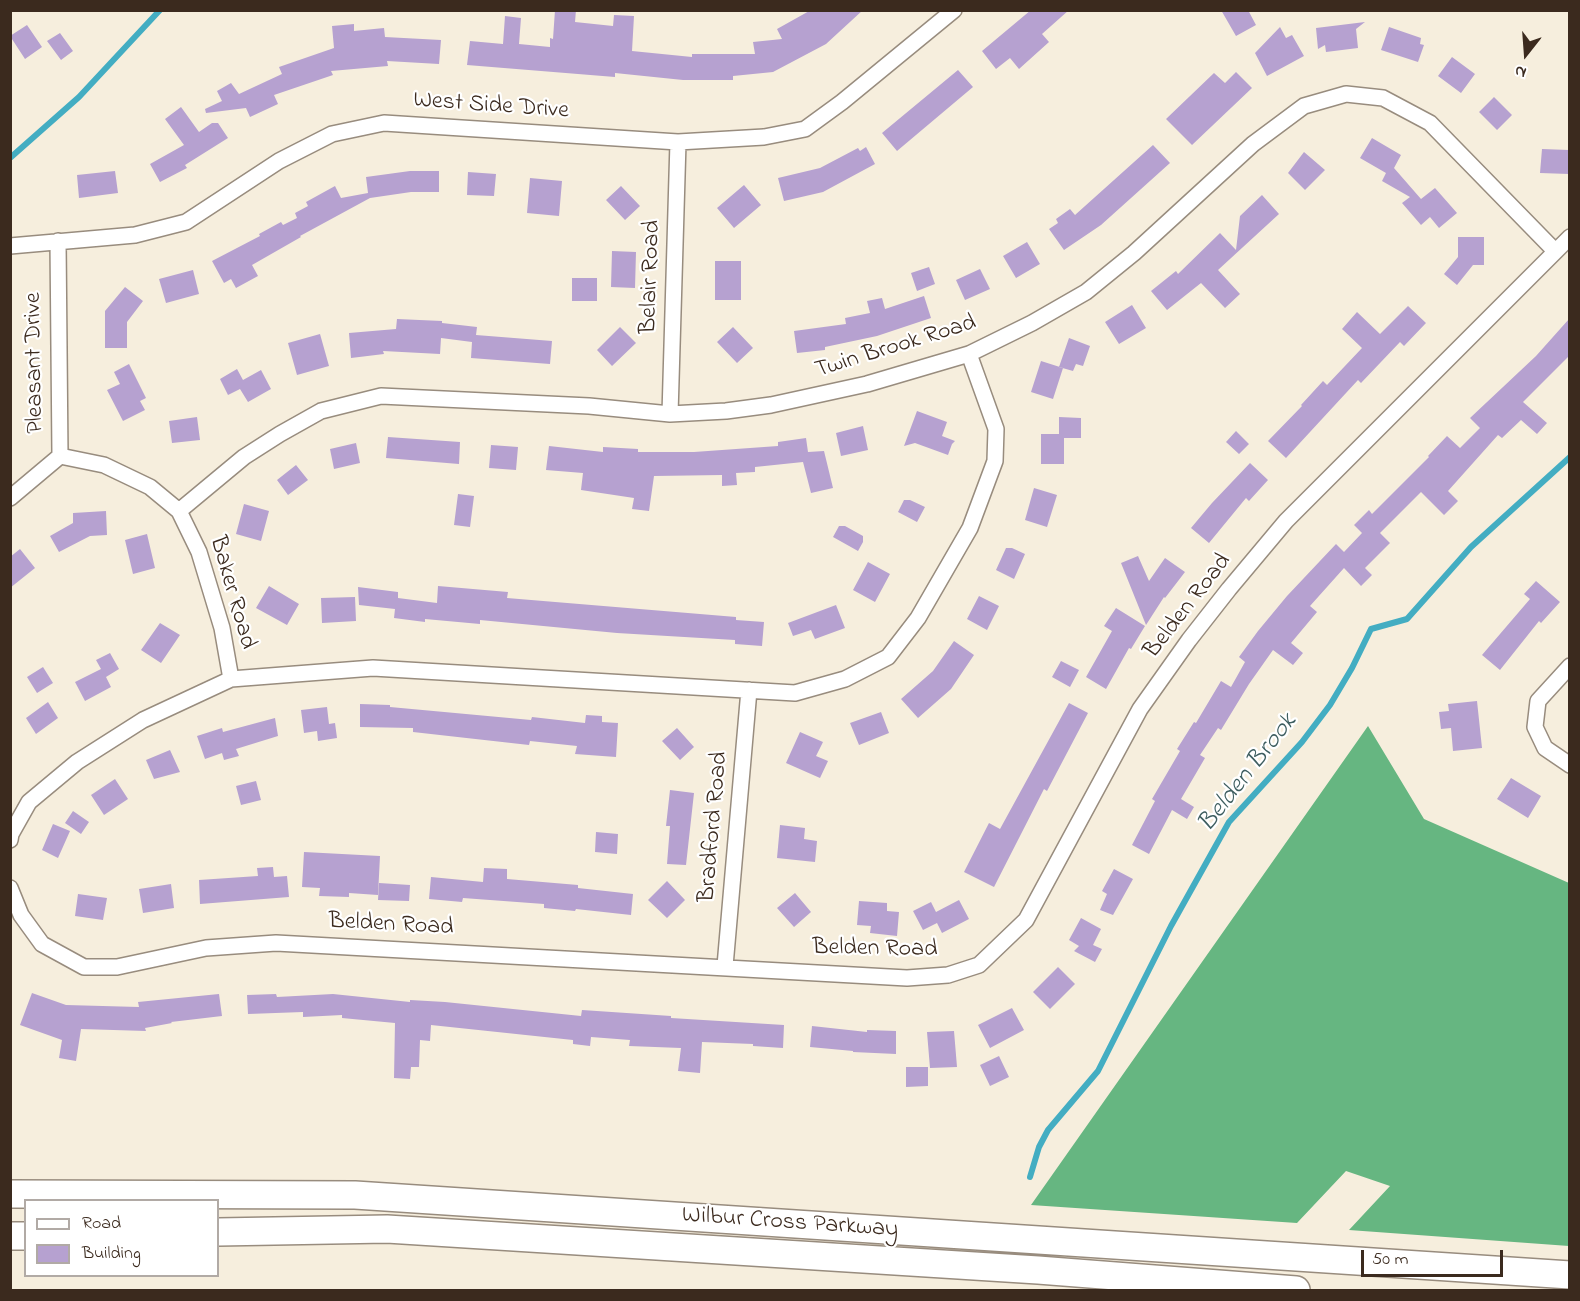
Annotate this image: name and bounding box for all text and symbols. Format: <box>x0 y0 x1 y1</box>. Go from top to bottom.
north arrow <box>1496 24 1556 84</box>
text: N <box>1512 58 1529 84</box>
street label: West Side Drive <box>412 87 570 127</box>
street label: Belair Road <box>636 220 668 334</box>
street label: Pleasant Drive <box>20 292 52 434</box>
street label: Twin Brook Road <box>812 310 980 386</box>
street label: Baker Road <box>201 533 261 653</box>
street label: Belden Road <box>1139 549 1239 665</box>
water label: Belden Brook <box>1193 708 1305 840</box>
street label: Bradford Road <box>694 750 736 904</box>
street label: Belden Road <box>328 908 454 944</box>
street label: Belden Road <box>812 935 938 965</box>
legend <box>24 1199 219 1277</box>
street label: Wilbur Cross Parkway <box>681 1202 899 1246</box>
text: Road <box>82 1211 121 1237</box>
scale bar <box>1364 1238 1506 1276</box>
text: Building <box>82 1241 141 1267</box>
text: 50 m <box>1372 1247 1409 1273</box>

